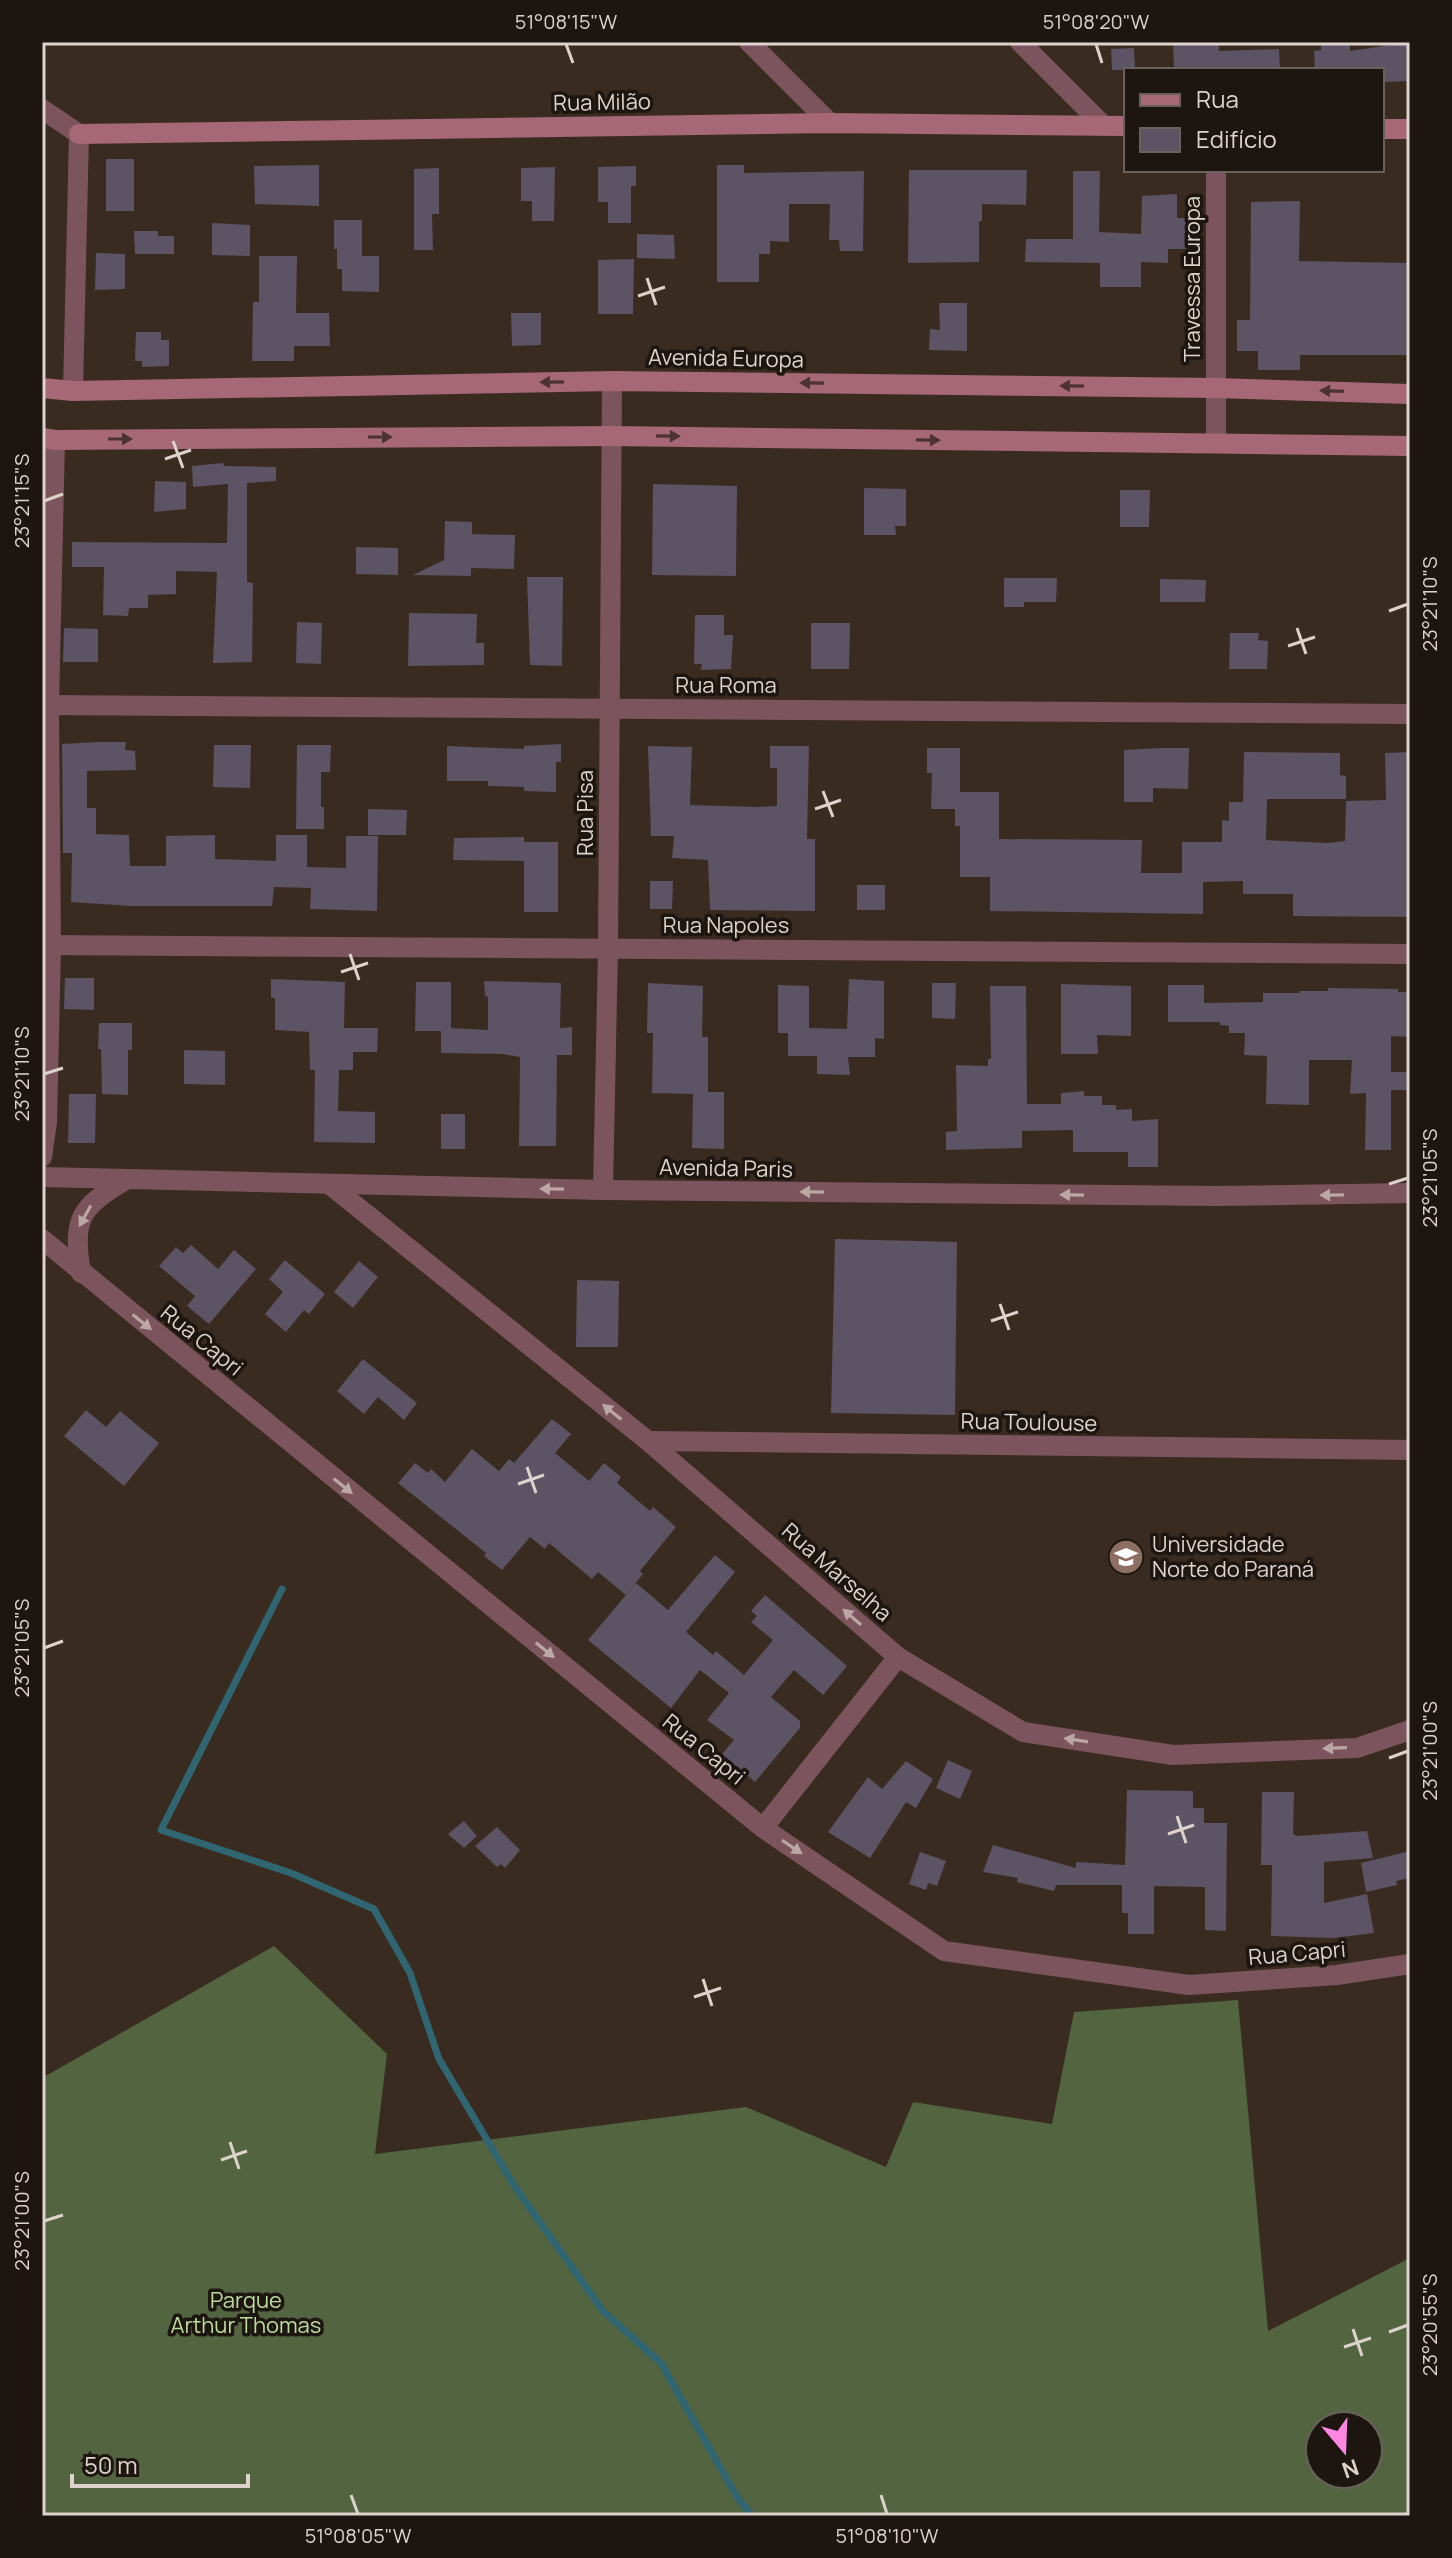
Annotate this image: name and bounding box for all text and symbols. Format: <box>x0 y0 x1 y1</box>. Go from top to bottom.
text: 51°08'15"W <box>515 8 617 35</box>
text: 51°08'20"W <box>1043 8 1150 35</box>
legend <box>1124 68 1384 172</box>
text: Rua <box>1196 82 1239 115</box>
street label: Rua Milão <box>553 86 651 118</box>
text: Edifício <box>1196 122 1277 155</box>
street label: Travessa Europa <box>1177 196 1207 362</box>
street label: Avenida Europa <box>648 342 804 374</box>
one-way arrow <box>539 376 564 389</box>
one-way arrow <box>799 377 824 389</box>
one-way arrow <box>1059 380 1084 392</box>
one-way arrow <box>1319 385 1344 398</box>
one-way arrow <box>656 430 681 443</box>
one-way arrow <box>368 431 393 443</box>
one-way arrow <box>108 433 133 445</box>
one-way arrow <box>916 434 941 446</box>
text: 23°21'15"S <box>8 454 35 548</box>
text: 23°21'10"S <box>1416 556 1443 652</box>
street label: Rua Roma <box>675 670 777 700</box>
street label: Rua Pisa <box>570 770 600 856</box>
street label: Rua Napoles <box>663 910 789 940</box>
text: 23°21'10"S <box>8 1026 35 1122</box>
text: 23°21'05"S <box>1416 1129 1443 1227</box>
street label: Avenida Paris <box>659 1152 793 1184</box>
one-way arrow <box>539 1183 564 1196</box>
one-way arrow <box>799 1186 824 1199</box>
one-way arrow <box>1319 1188 1344 1201</box>
one-way arrow <box>1059 1189 1084 1201</box>
one-way arrow <box>78 1204 91 1227</box>
street label: Rua Capri <box>155 1298 249 1382</box>
one-way arrow <box>132 1313 152 1330</box>
one-way arrow <box>602 1404 622 1421</box>
street label: Rua Toulouse <box>960 1406 1098 1438</box>
one-way arrow <box>333 1477 353 1494</box>
street label: Rua Marselha <box>776 1516 898 1628</box>
place label: Universidade Norte do Paraná <box>1152 1529 1314 1584</box>
school or university icon: Universidade Norte do Paraná <box>1107 1538 1145 1576</box>
text: 23°21'05"S <box>8 1599 35 1697</box>
one-way arrow <box>843 1609 863 1626</box>
one-way arrow <box>535 1641 555 1658</box>
text: 23°21'00"S <box>1416 1701 1443 1801</box>
street label: Rua Capri <box>657 1707 751 1791</box>
one-way arrow <box>1063 1733 1088 1746</box>
one-way arrow <box>1322 1742 1347 1755</box>
one-way arrow <box>781 1840 802 1855</box>
street label: Rua Capri <box>1247 1934 1347 1972</box>
text: 23°21'00"S <box>8 2171 35 2271</box>
text: 23°20'55"S <box>1416 2274 1443 2376</box>
park label: Parque Arthur Thomas <box>171 2285 321 2340</box>
north arrow <box>1304 2410 1384 2490</box>
scale bar <box>72 2438 248 2488</box>
text: 50 m <box>84 2448 138 2481</box>
text: N <box>1338 2452 1363 2486</box>
text: 51°08'05"W <box>305 2522 412 2549</box>
text: 51°08'10"W <box>836 2522 939 2549</box>

